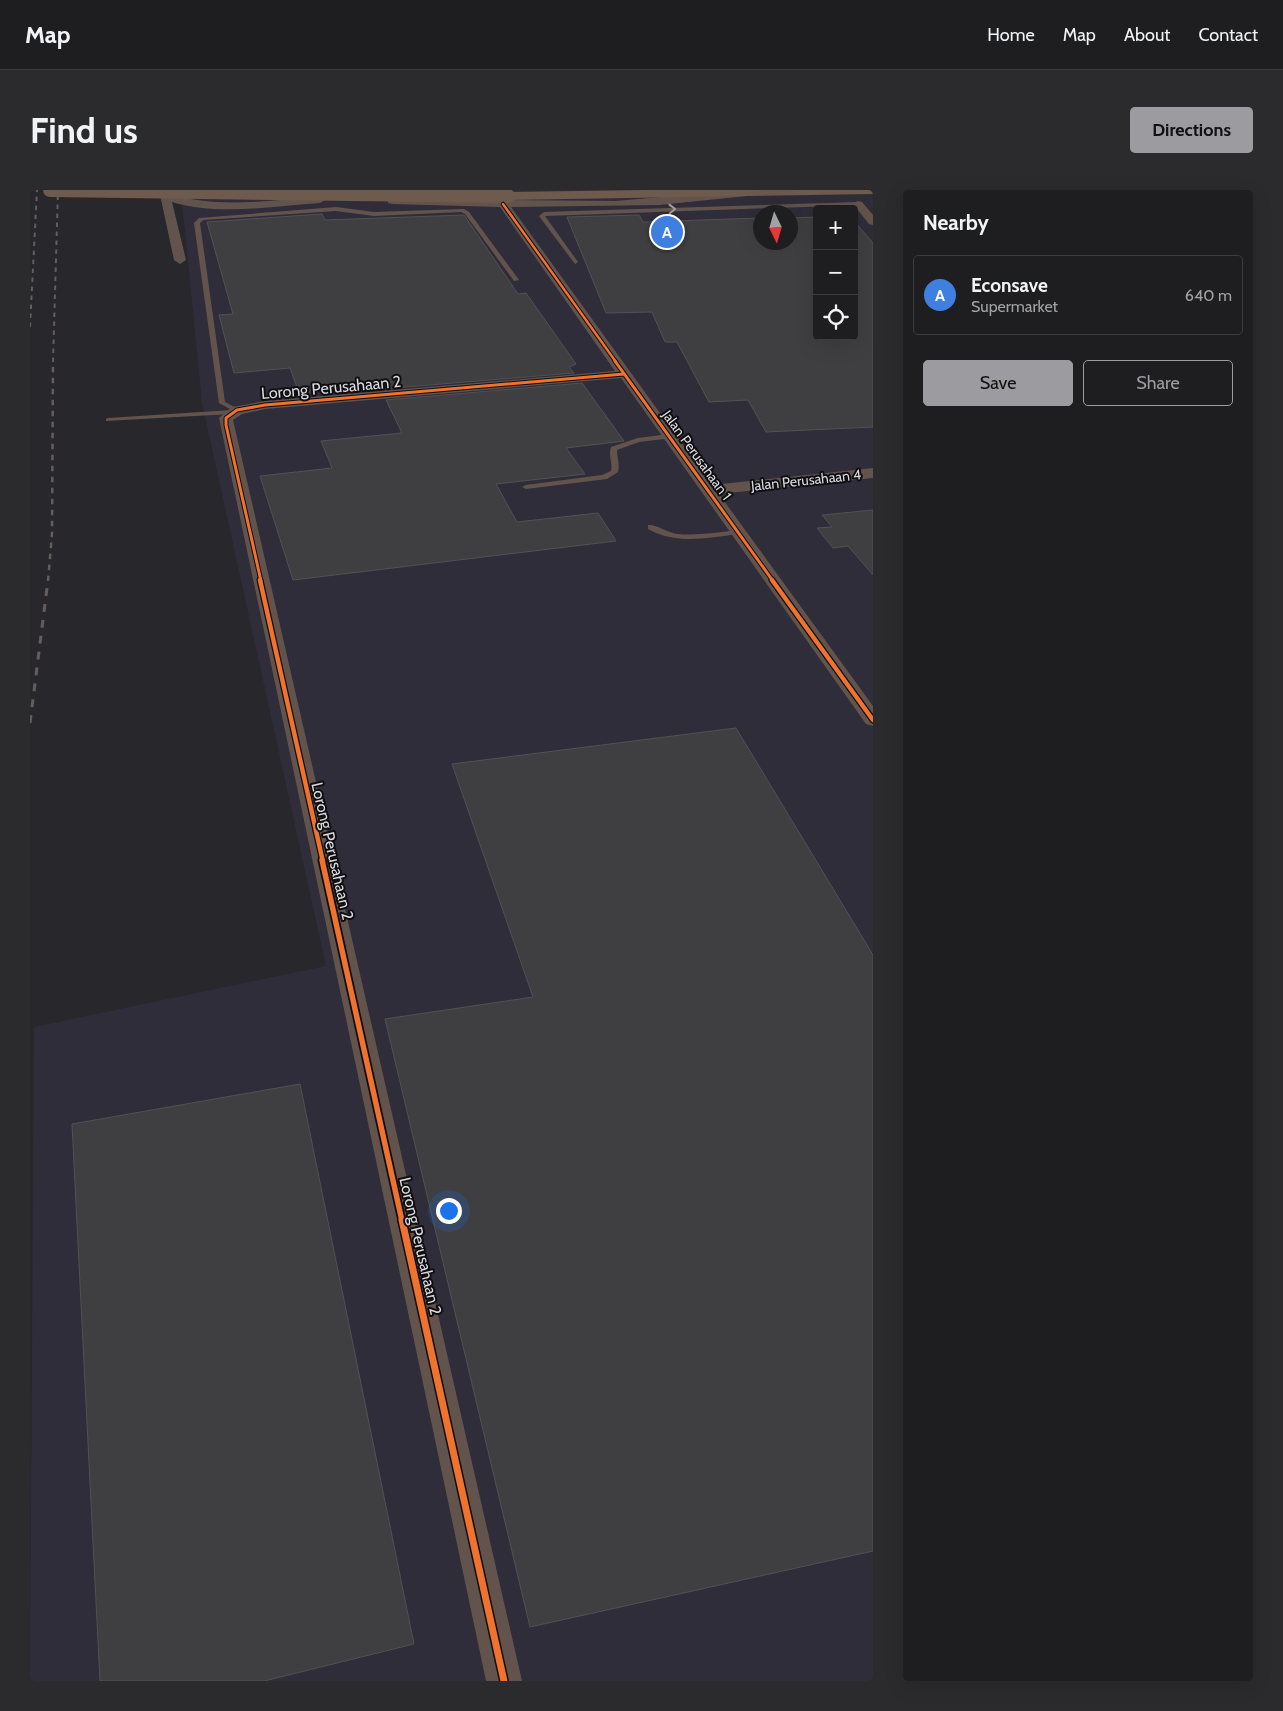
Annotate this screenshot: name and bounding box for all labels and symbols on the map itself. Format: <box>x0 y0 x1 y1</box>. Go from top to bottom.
one-way arrow <box>668 204 676 214</box>
north arrow <box>753 205 798 250</box>
pin: A <box>651 213 683 251</box>
street label: Lorong Perusahaan 2 <box>260 372 402 403</box>
street label: Jalan Perusahaan 1 <box>658 406 736 504</box>
street label: Jalan Perusahaan 4 <box>749 465 862 495</box>
street label: Lorong Perusahaan 2 <box>307 780 358 922</box>
street label: Lorong Perusahaan 2 <box>395 1175 446 1317</box>
your location <box>436 1198 462 1224</box>

